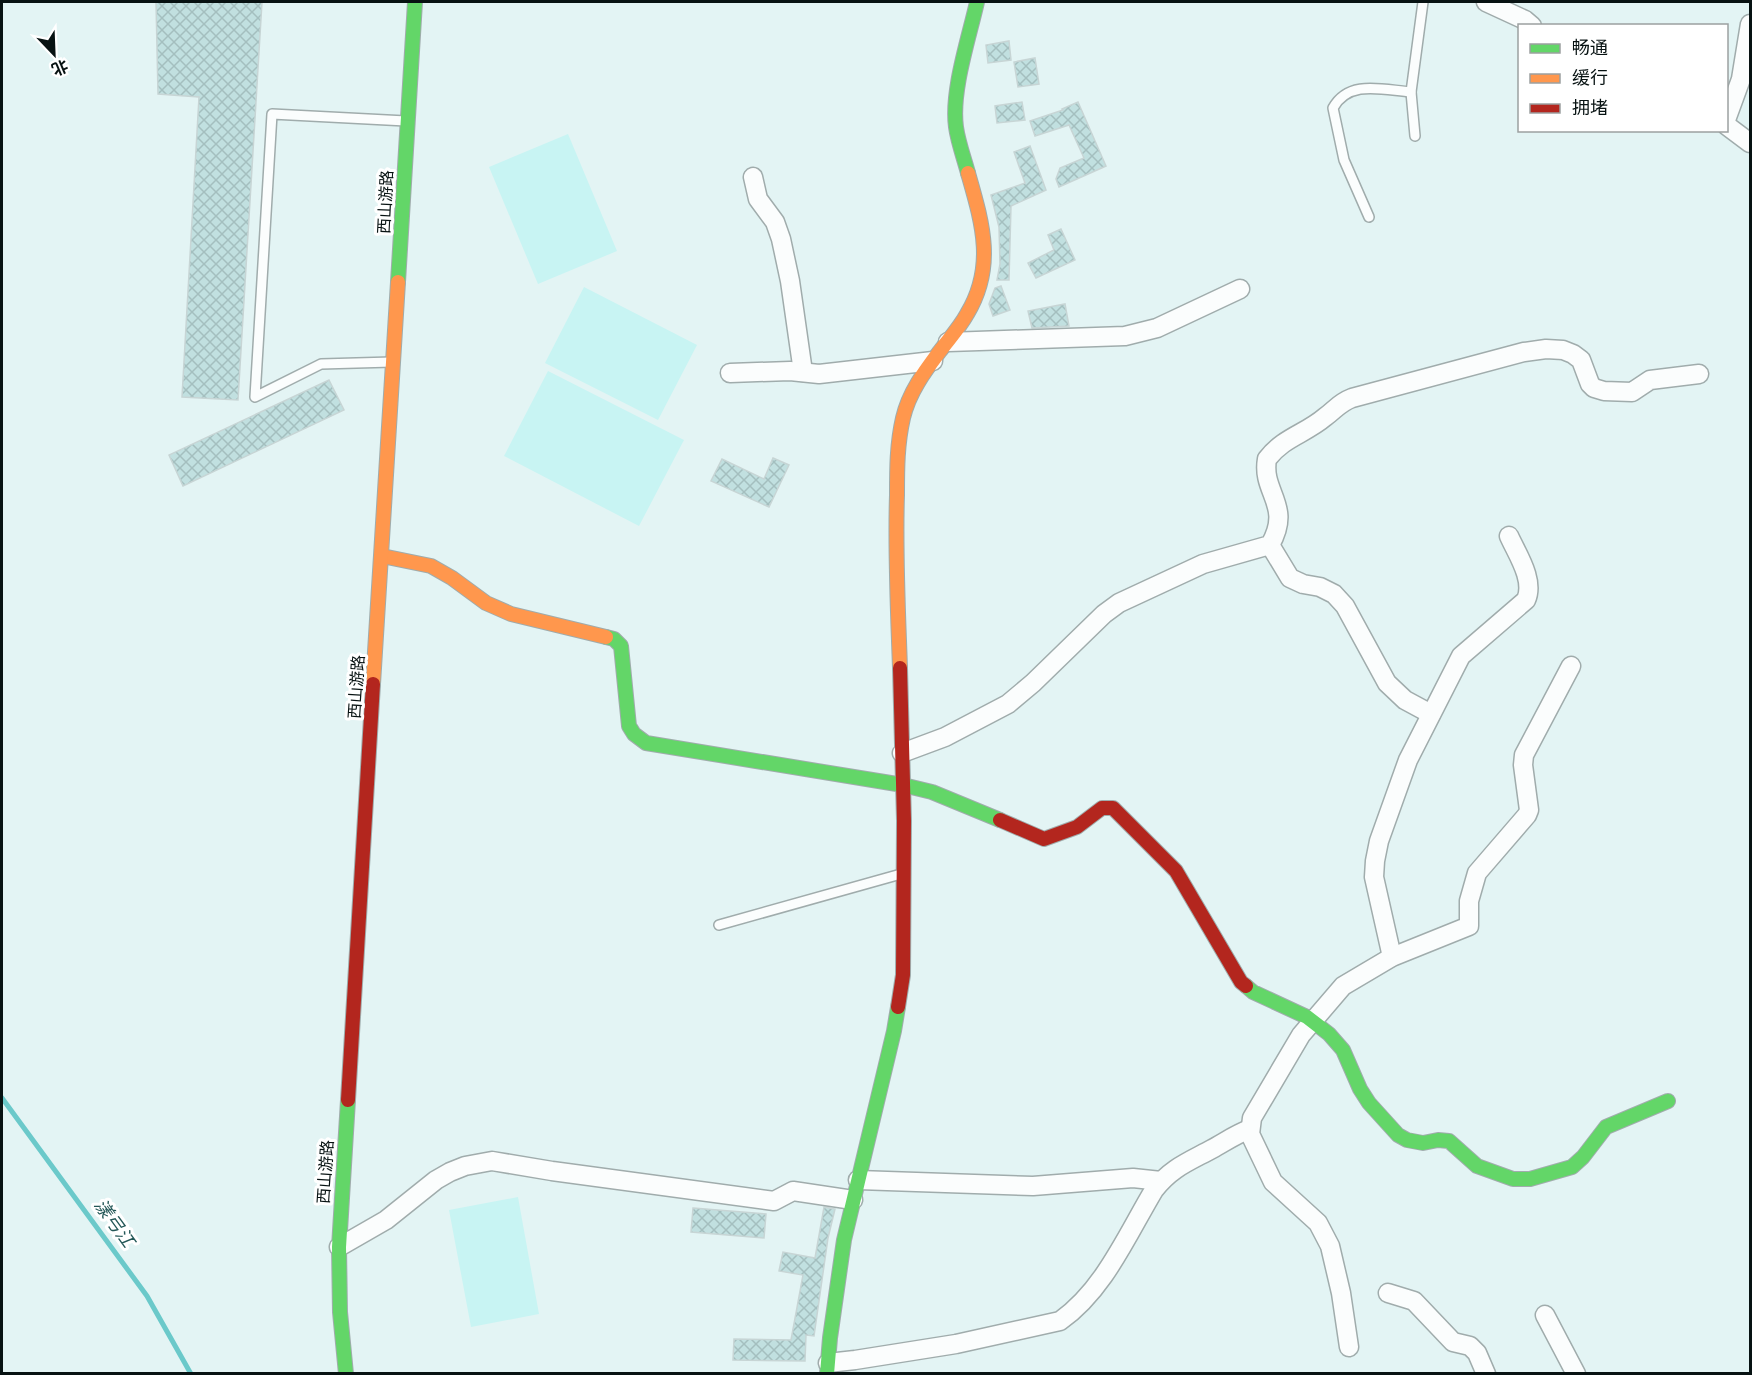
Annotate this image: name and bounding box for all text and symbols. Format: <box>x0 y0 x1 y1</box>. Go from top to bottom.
north arrow <box>24 24 84 84</box>
legend <box>1518 24 1728 132</box>
text: 畅通 <box>1572 38 1608 61</box>
text: 北 <box>48 54 70 78</box>
text: 缓行 <box>1572 68 1608 91</box>
text: 拥堵 <box>1572 98 1608 121</box>
street label: 西山游路 <box>375 170 399 234</box>
street label: 西山游路 <box>346 654 370 720</box>
street label: 西山游路 <box>315 1139 339 1205</box>
water label: 漾弓江 <box>88 1195 139 1254</box>

